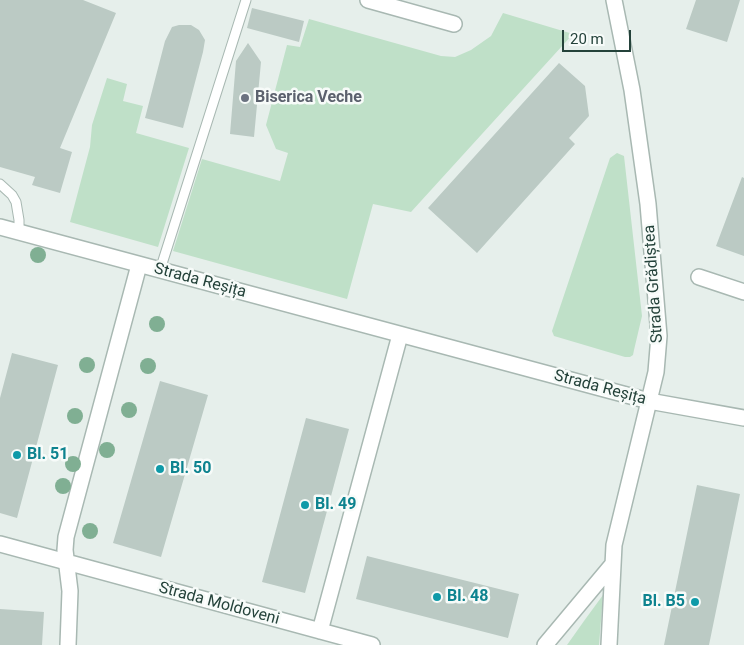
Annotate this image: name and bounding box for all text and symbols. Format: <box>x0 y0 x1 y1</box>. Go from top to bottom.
scale bar <box>564 20 633 52</box>
text: 20 m <box>570 30 604 48</box>
place label: Biserica Veche <box>255 88 362 108</box>
marker: Biserica Veche <box>239 92 251 104</box>
street label: Strada Grădiștea <box>640 224 668 344</box>
street label: Strada Reșița <box>152 259 248 303</box>
street label: Strada Reșița <box>552 366 648 410</box>
place label: Bl. 51 <box>27 445 68 465</box>
marker: Bl. 51 <box>11 449 23 461</box>
place label: Bl. 50 <box>170 459 211 479</box>
marker: Bl. 50 <box>154 463 166 475</box>
place label: Bl. 49 <box>315 495 356 515</box>
marker: Bl. 49 <box>299 499 311 511</box>
street label: Strada Moldoveni <box>157 579 281 629</box>
place label: Bl. 48 <box>447 587 488 607</box>
marker: Bl. 48 <box>431 591 443 603</box>
place label: Bl. B5 <box>643 592 685 612</box>
marker: Bl. B5 <box>689 596 701 608</box>

